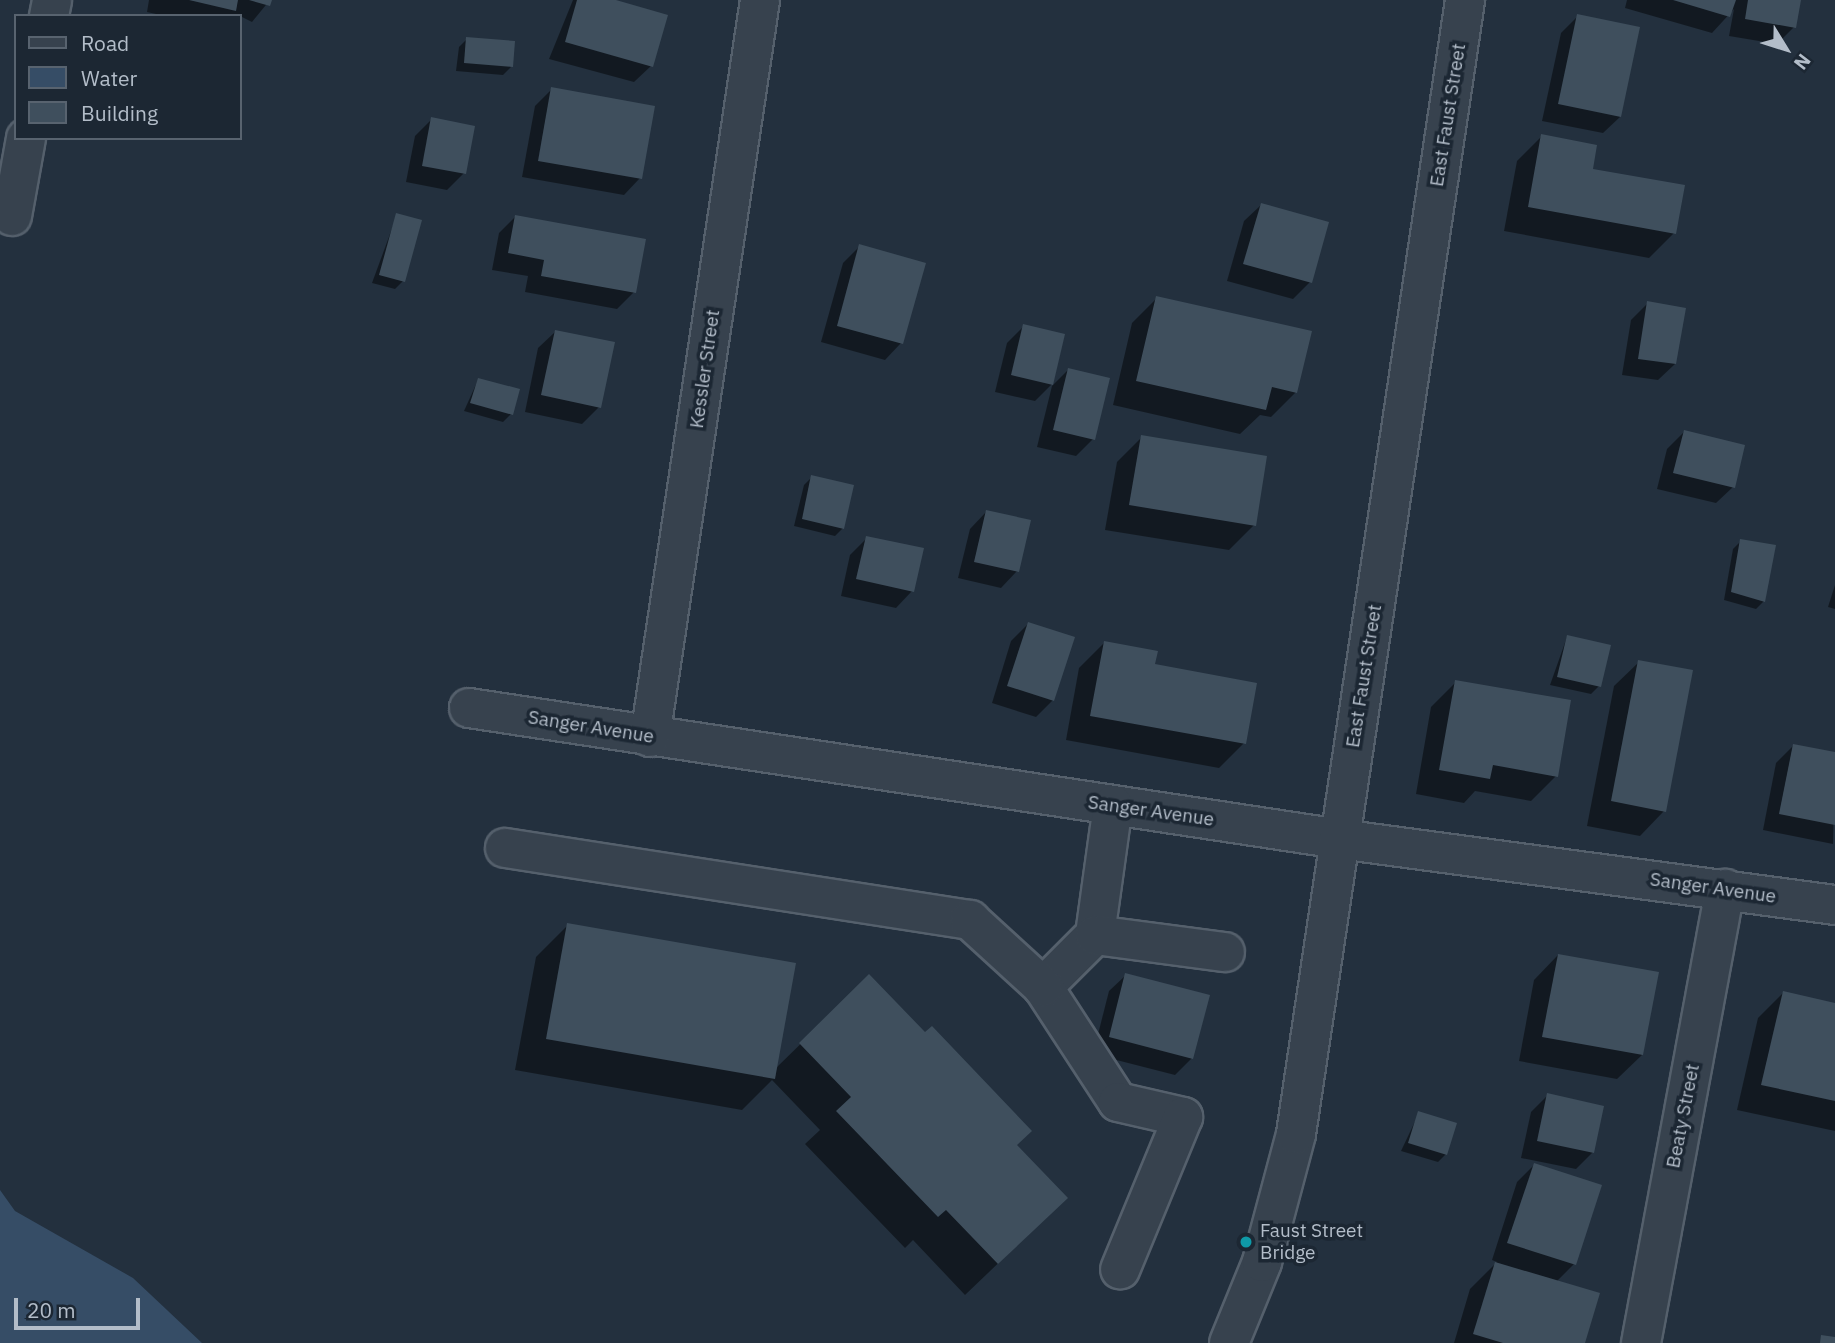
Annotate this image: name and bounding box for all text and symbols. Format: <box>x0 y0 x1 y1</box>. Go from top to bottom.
legend <box>14 14 242 140</box>
north arrow <box>1751 14 1821 84</box>
text: Road <box>81 29 129 57</box>
street label: East Faust Street <box>1425 42 1471 188</box>
text: N <box>1789 49 1816 75</box>
text: Water <box>81 64 137 92</box>
text: Building <box>81 99 158 127</box>
street label: Kessler Street <box>685 308 725 430</box>
street label: East Faust Street <box>1341 603 1387 749</box>
street label: Sanger Avenue <box>526 706 656 748</box>
street label: Sanger Avenue <box>1086 791 1216 831</box>
street label: Sanger Avenue <box>1648 868 1778 908</box>
street label: Beaty Street <box>1662 1062 1704 1170</box>
place label: Faust Street Bridge <box>1260 1220 1363 1264</box>
marker: Faust Street Bridge <box>1238 1234 1254 1250</box>
scale bar <box>18 1284 144 1328</box>
text: 20 m <box>27 1296 76 1324</box>

